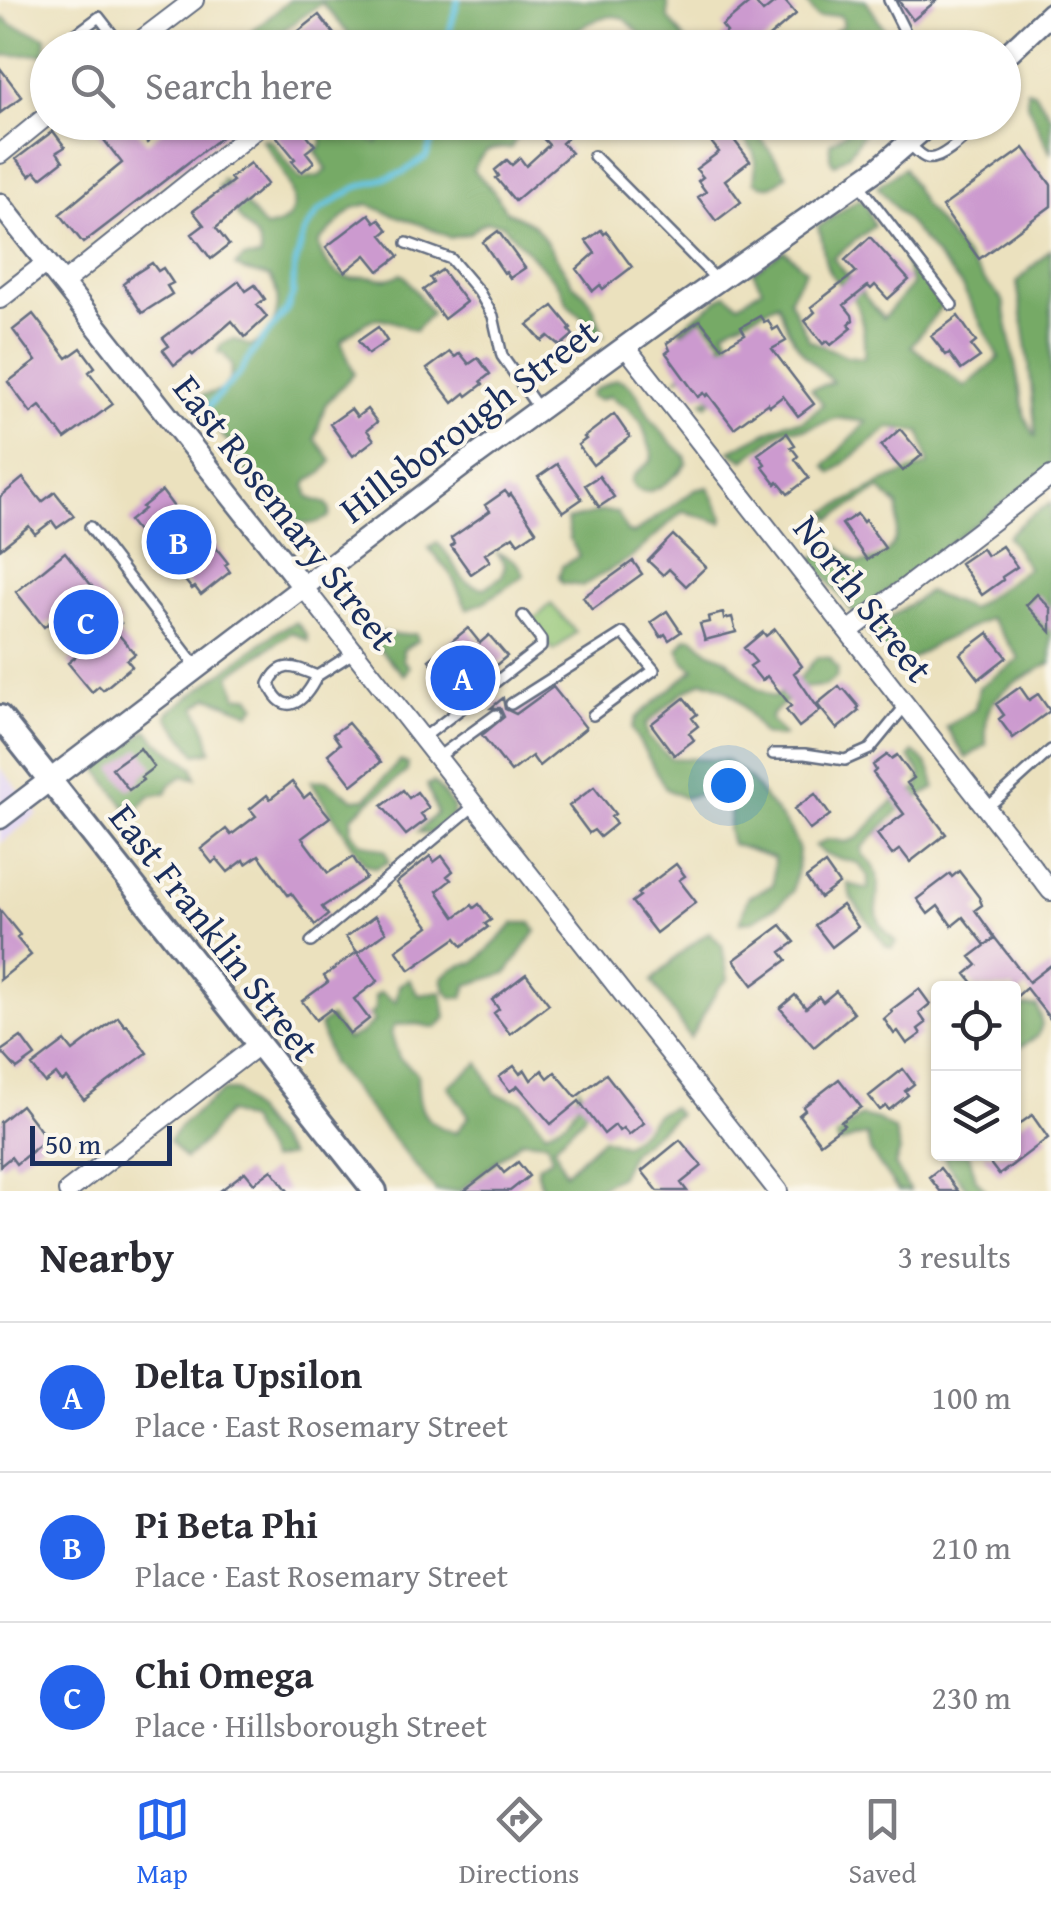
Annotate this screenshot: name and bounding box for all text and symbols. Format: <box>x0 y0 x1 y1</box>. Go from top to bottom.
search box <box>30 30 1021 140</box>
text: Search here <box>145 57 333 113</box>
icon: search <box>65 58 120 113</box>
street label: Hillsborough Street <box>327 304 609 536</box>
street label: East Rosemary Street <box>160 362 412 662</box>
street label: North Street <box>781 502 947 694</box>
pin: B <box>146 504 212 580</box>
pin: C <box>54 584 118 660</box>
pin: A <box>430 640 496 716</box>
your location <box>703 760 754 811</box>
street label: East Franklin Street <box>96 791 334 1073</box>
map controls <box>931 981 1021 1161</box>
button: locate <box>931 981 1021 1071</box>
button: layers <box>931 1071 1021 1161</box>
scale bar <box>30 1121 172 1166</box>
text: 50 m <box>45 1123 101 1164</box>
text: Nearby <box>40 1226 174 1287</box>
text: 3 results <box>898 1233 1011 1280</box>
text: Delta Upsilon <box>135 1346 362 1402</box>
text: A <box>62 1374 83 1421</box>
text: 100 m <box>932 1374 1011 1421</box>
text: Place · East Rosemary Street <box>135 1402 508 1449</box>
text: Pi Beta Phi <box>135 1496 318 1552</box>
text: B <box>63 1524 82 1571</box>
text: 210 m <box>932 1524 1011 1571</box>
text: Place · East Rosemary Street <box>135 1552 508 1599</box>
text: Chi Omega <box>135 1646 314 1702</box>
text: C <box>63 1674 82 1721</box>
text: 230 m <box>932 1674 1011 1721</box>
text: Place · Hillsborough Street <box>135 1702 487 1749</box>
tab: Map <box>135 1792 190 1893</box>
tab: Directions <box>459 1792 579 1893</box>
tab: Saved <box>849 1792 916 1893</box>

